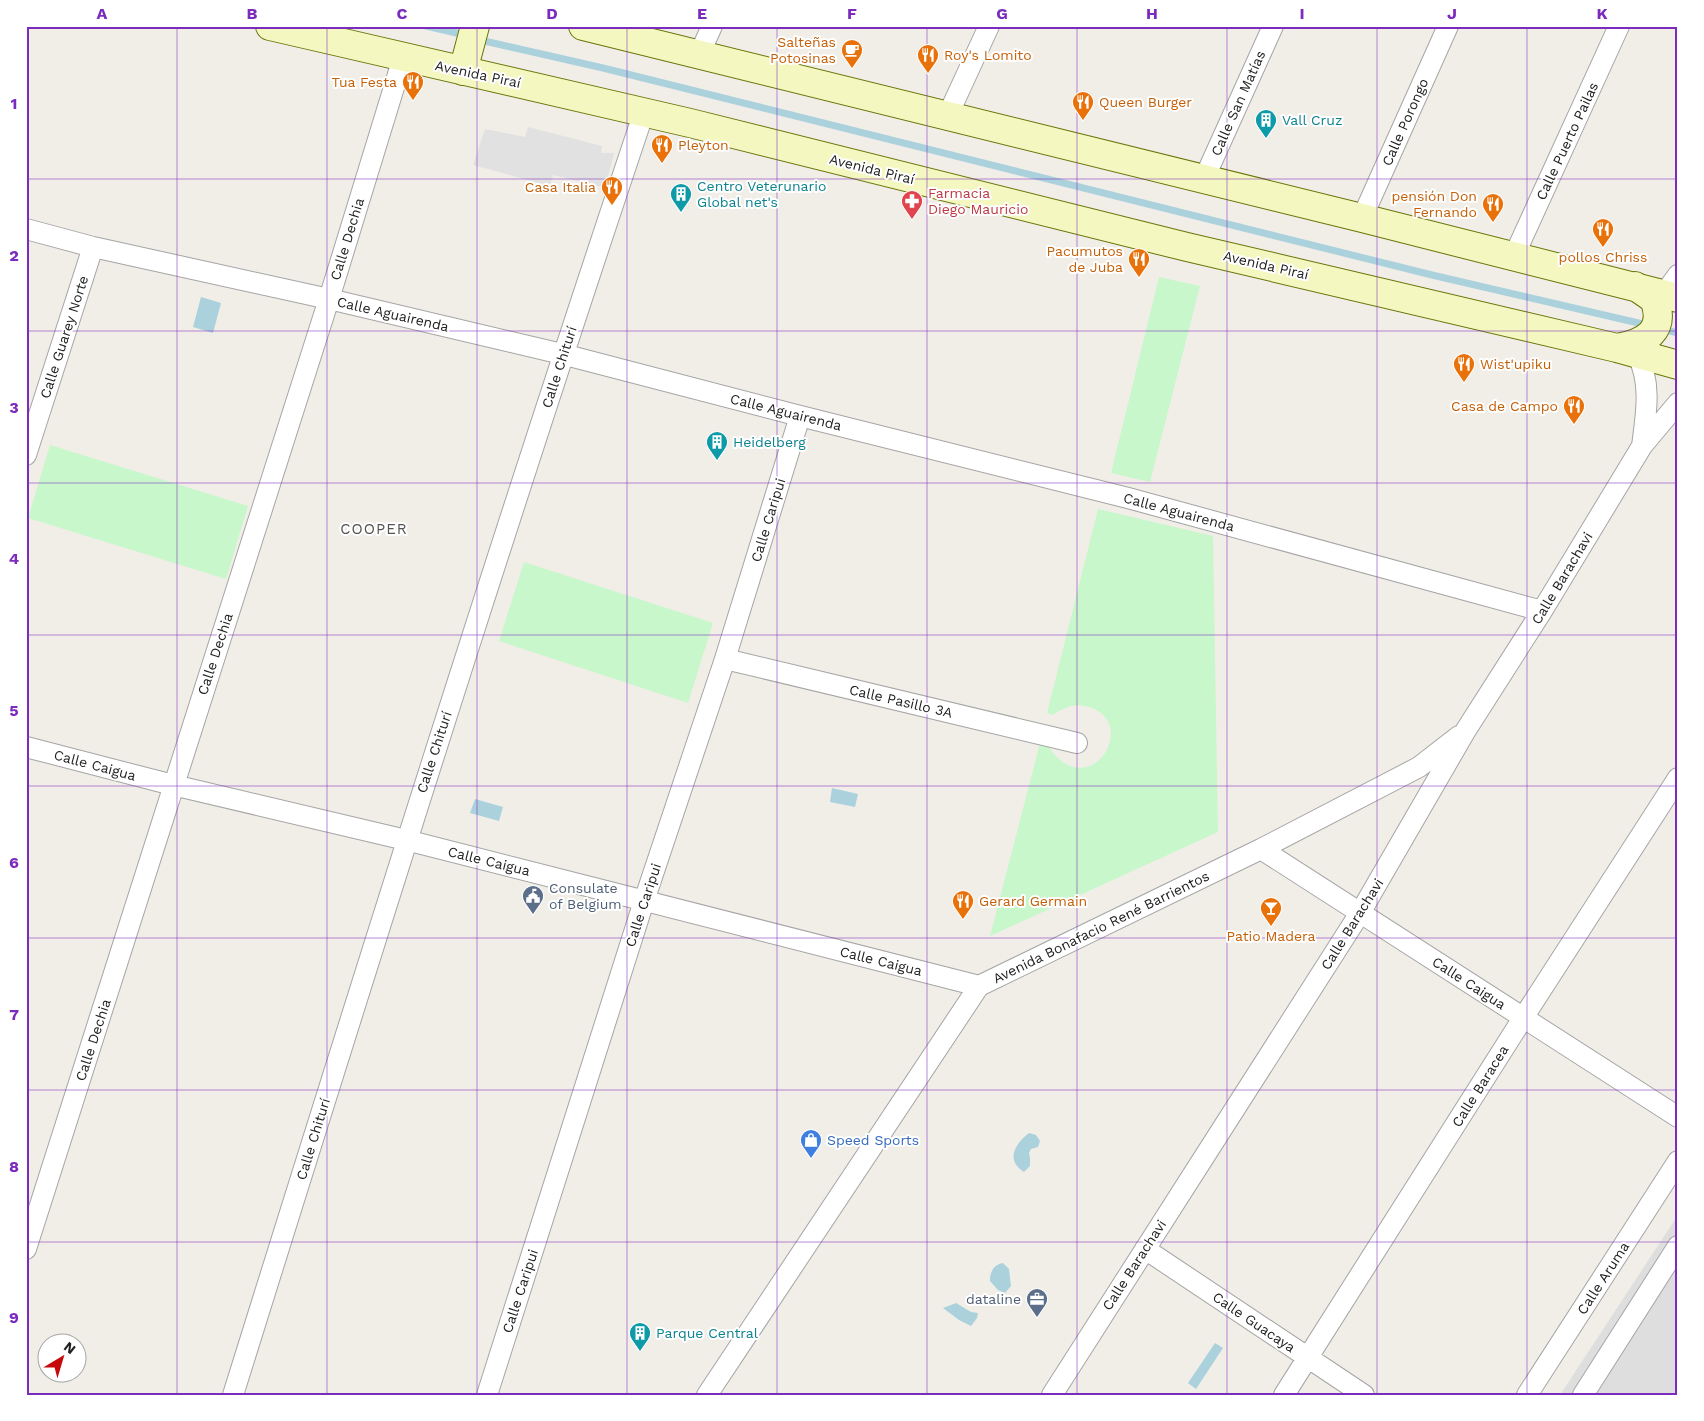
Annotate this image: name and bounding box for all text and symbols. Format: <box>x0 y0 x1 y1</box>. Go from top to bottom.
text: A <box>97 4 108 23</box>
text: B <box>247 4 258 23</box>
text: C <box>397 4 408 23</box>
text: D <box>546 4 558 23</box>
text: E <box>697 4 707 23</box>
text: F <box>847 4 857 23</box>
text: G <box>996 4 1008 23</box>
text: H <box>1146 4 1158 23</box>
text: I <box>1299 4 1305 23</box>
text: J <box>1447 4 1457 23</box>
text: K <box>1596 4 1608 23</box>
place label: Salteñas Potosinas <box>770 34 836 66</box>
cafe icon: Salteñas Potosinas <box>840 38 864 69</box>
restaurant icon: Roy's Lomito <box>916 43 940 74</box>
place label: Roy's Lomito <box>944 47 1032 63</box>
street label: Calle San Matías <box>1208 48 1268 158</box>
street label: Avenida Piraí <box>434 57 523 91</box>
restaurant icon: Tua Festa <box>401 70 425 101</box>
place label: Tua Festa <box>331 74 397 90</box>
street label: Calle Porongo <box>1379 76 1431 168</box>
street label: Calle Puerto Pailas <box>1533 79 1601 203</box>
restaurant icon: Queen Burger <box>1071 90 1095 121</box>
text: 1 <box>11 94 17 113</box>
place label: Queen Burger <box>1099 94 1192 110</box>
building icon: Vall Cruz <box>1254 108 1278 139</box>
place label: Vall Cruz <box>1282 112 1342 128</box>
restaurant icon: Pleyton <box>650 133 674 164</box>
place label: Pleyton <box>678 137 729 153</box>
street label: Avenida Piraí <box>828 151 916 187</box>
restaurant icon: Casa Italia <box>600 175 624 206</box>
place label: Centro Veterunario Global net's <box>697 178 826 210</box>
place label: Casa Italia <box>525 179 596 195</box>
building icon: Centro Veterunario Global net's <box>669 182 693 213</box>
place label: Farmacia Diego Mauricio <box>928 185 1028 217</box>
place label: pensión Don Fernando <box>1391 188 1477 220</box>
pharmacy icon: Farmacia Diego Mauricio <box>900 189 924 220</box>
restaurant icon: pensión Don Fernando <box>1481 192 1505 223</box>
street label: Calle Dechia <box>327 196 367 282</box>
restaurant icon: pollos Chriss <box>1591 217 1615 248</box>
place label: Pacumutos de Juba <box>1046 243 1123 275</box>
text: 2 <box>9 246 19 265</box>
restaurant icon: Pacumutos de Juba <box>1127 247 1151 278</box>
street label: Avenida Piraí <box>1222 247 1311 283</box>
place label: pollos Chriss <box>1559 249 1647 265</box>
street label: Calle Guarey Norte <box>37 274 91 400</box>
street label: Calle Aguairenda <box>336 293 451 335</box>
street label: Calle Chiturí <box>538 324 580 410</box>
restaurant icon: Wist'upiku <box>1452 352 1476 383</box>
place label: Wist'upiku <box>1480 356 1551 372</box>
street label: Calle Aguairenda <box>729 390 843 434</box>
restaurant icon: Casa de Campo <box>1562 394 1586 425</box>
text: 3 <box>9 398 19 417</box>
place label: Casa de Campo <box>1451 398 1558 414</box>
building icon: Heidelberg <box>705 430 729 461</box>
place label: Heidelberg <box>733 434 806 450</box>
street label: Calle Caripui <box>748 476 788 564</box>
street label: Calle Aguairenda <box>1122 489 1236 535</box>
district label: COOPER <box>340 520 408 538</box>
street label: Calle Barachavi <box>1528 529 1596 627</box>
text: 4 <box>9 549 19 568</box>
street label: Calle Dechia <box>194 611 236 697</box>
street label: Calle Pasillo 3A <box>848 681 954 721</box>
text: 5 <box>9 701 19 720</box>
street label: Calle Chiturí <box>413 709 455 795</box>
street label: Calle Caigua <box>52 746 138 784</box>
street label: Calle Caigua <box>446 843 532 879</box>
text: 6 <box>9 853 19 872</box>
street label: Calle Caripui <box>622 861 664 949</box>
street label: Avenida Bonafacio René Barrientos <box>990 867 1212 987</box>
street label: Calle Barachavi <box>1317 875 1387 973</box>
place label: Consulate of Belgium <box>549 880 622 912</box>
public building icon: Consulate of Belgium <box>521 884 545 915</box>
restaurant icon: Gerard Germain <box>951 889 975 920</box>
place label: Gerard Germain <box>979 893 1087 909</box>
bar icon: Patio Madera <box>1259 896 1283 927</box>
place label: Patio Madera <box>1226 928 1316 944</box>
street label: Calle Caigua <box>838 943 924 979</box>
street label: Calle Caigua <box>1429 953 1509 1013</box>
street label: Calle Dechia <box>72 997 114 1083</box>
text: 7 <box>9 1005 19 1024</box>
street label: Calle Baracea <box>1448 1042 1512 1130</box>
street label: Calle Chiturí <box>293 1096 333 1182</box>
shop icon: Speed Sports <box>799 1128 823 1159</box>
place label: Speed Sports <box>827 1132 919 1148</box>
text: 8 <box>9 1157 19 1176</box>
street label: Calle Barachavi <box>1099 1217 1169 1313</box>
street label: Calle Aruma <box>1574 1239 1632 1317</box>
street label: Calle Caripui <box>499 1247 541 1335</box>
office icon: dataline <box>1025 1287 1049 1318</box>
street label: Calle Guacaya <box>1210 1289 1298 1356</box>
place label: dataline <box>966 1291 1021 1307</box>
text: 9 <box>9 1308 19 1327</box>
building icon: Parque Central <box>628 1321 652 1352</box>
place label: Parque Central <box>656 1325 759 1341</box>
north arrow <box>38 1334 88 1384</box>
text: N <box>61 1338 79 1357</box>

